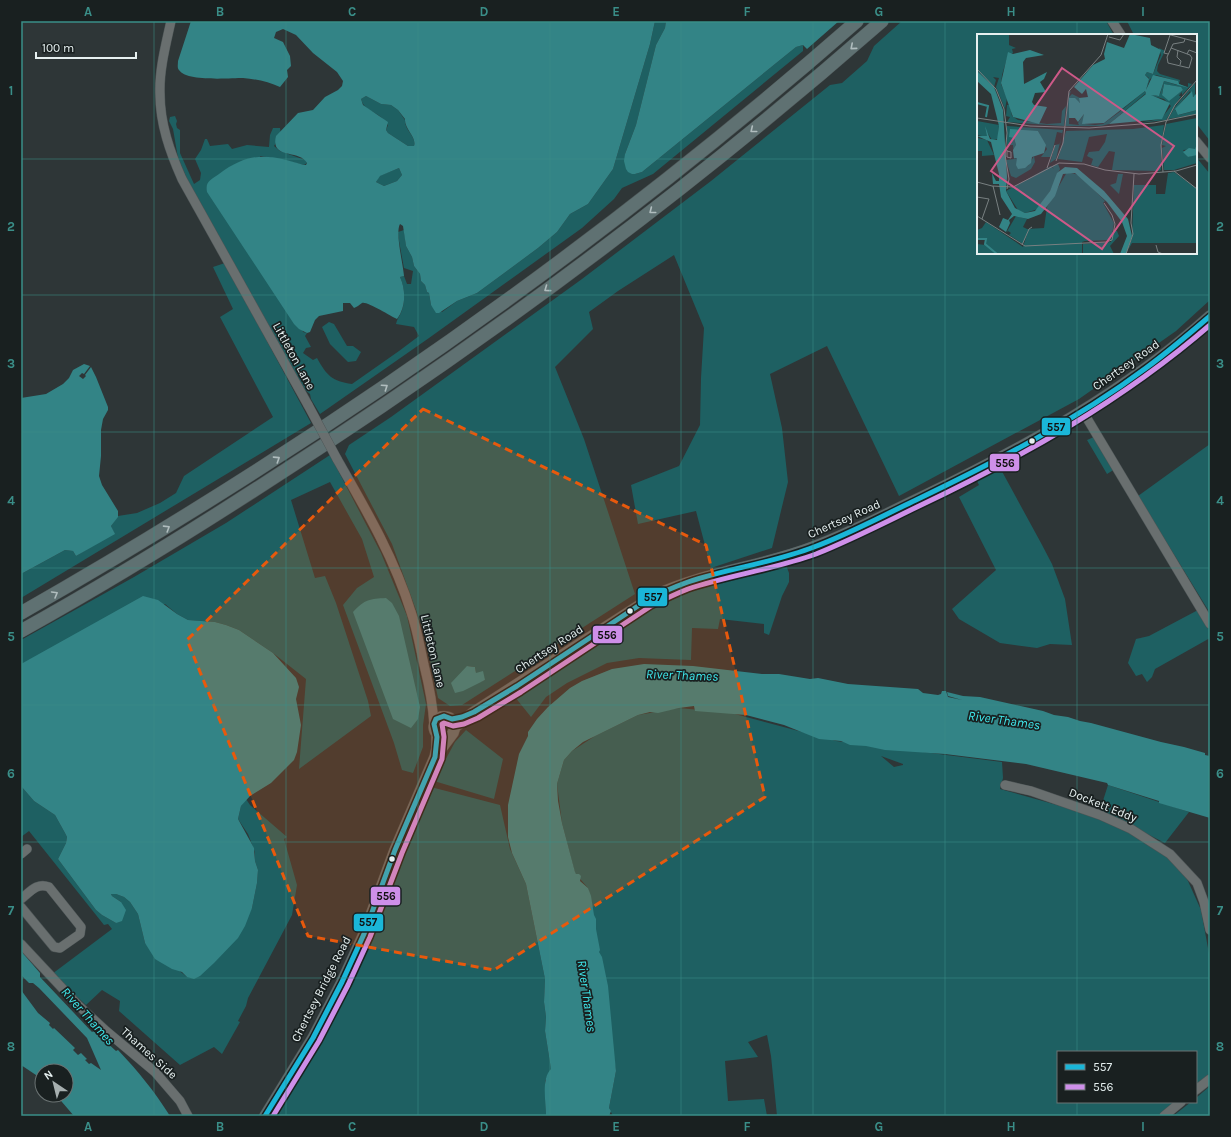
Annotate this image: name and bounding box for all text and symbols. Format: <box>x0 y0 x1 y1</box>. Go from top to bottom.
text: A <box>84 4 92 19</box>
text: B <box>216 4 224 19</box>
text: C <box>348 4 356 19</box>
text: D <box>480 4 489 19</box>
text: E <box>612 4 620 19</box>
text: F <box>743 4 751 19</box>
text: G <box>875 4 883 19</box>
text: H <box>1006 4 1016 19</box>
text: I <box>1141 4 1145 19</box>
scale bar <box>36 34 136 60</box>
inset map <box>977 34 1197 254</box>
text: 100 m <box>42 41 74 55</box>
one-way arrow <box>850 42 858 49</box>
text: 1 <box>9 83 13 98</box>
text: 1 <box>1218 83 1222 98</box>
one-way arrow <box>750 125 758 132</box>
one-way arrow <box>649 207 656 214</box>
text: 2 <box>7 219 15 234</box>
text: 2 <box>1216 219 1224 234</box>
one-way arrow <box>545 284 552 291</box>
street label: Littleton Lane <box>270 320 318 392</box>
street label: Chertsey Road <box>1090 337 1162 393</box>
text: 3 <box>7 356 15 371</box>
text: 3 <box>1216 356 1224 371</box>
one-way arrow <box>381 384 388 392</box>
line badge: 557 <box>1041 417 1071 436</box>
text: 557 <box>1047 421 1066 434</box>
unlabelled marker <box>1027 436 1037 446</box>
line badge: 556 <box>989 453 1020 472</box>
one-way arrow <box>273 456 280 463</box>
text: 556 <box>995 457 1015 470</box>
text: 4 <box>7 493 15 508</box>
text: 4 <box>1216 493 1224 508</box>
street label: Chertsey Road <box>805 497 883 541</box>
one-way arrow <box>163 525 170 532</box>
line badge: 557 <box>637 587 668 607</box>
text: 557 <box>644 591 663 604</box>
one-way arrow <box>51 592 58 599</box>
unlabelled marker <box>625 606 635 616</box>
street label: Littleton Lane <box>418 613 448 689</box>
street label: Chertsey Road <box>512 622 586 676</box>
line badge: 556 <box>592 625 623 644</box>
text: 5 <box>7 629 15 644</box>
text: 556 <box>597 629 617 642</box>
text: 5 <box>1216 629 1224 644</box>
water label: River Thames <box>646 666 718 684</box>
water label: River Thames <box>967 708 1041 732</box>
text: 6 <box>7 766 15 781</box>
text: 6 <box>1216 766 1224 781</box>
street label: Dockett Eddy <box>1067 785 1139 825</box>
unlabelled marker <box>387 854 397 864</box>
line badge: 556 <box>370 886 401 906</box>
text: 556 <box>376 890 396 903</box>
text: 7 <box>8 903 15 918</box>
text: 7 <box>1217 903 1224 918</box>
line badge: 557 <box>353 913 384 932</box>
text: 557 <box>359 916 378 929</box>
street label: Chertsey Bridge Road <box>288 934 354 1044</box>
water label: River Thames <box>575 959 599 1033</box>
water label: River Thames <box>58 984 118 1048</box>
street label: Thames Side <box>118 1024 180 1082</box>
text: 8 <box>7 1039 15 1054</box>
text: 8 <box>1216 1039 1224 1054</box>
legend <box>1057 1051 1197 1103</box>
text: 557 <box>1093 1060 1113 1074</box>
north arrow <box>34 1063 74 1103</box>
text: N <box>42 1068 56 1083</box>
text: 556 <box>1093 1080 1114 1094</box>
text: A <box>84 1119 92 1134</box>
text: B <box>216 1119 224 1134</box>
text: C <box>348 1119 356 1134</box>
text: D <box>480 1119 489 1134</box>
text: E <box>612 1119 620 1134</box>
text: F <box>743 1119 751 1134</box>
text: G <box>875 1119 883 1134</box>
text: H <box>1006 1119 1016 1134</box>
text: I <box>1141 1119 1145 1134</box>

